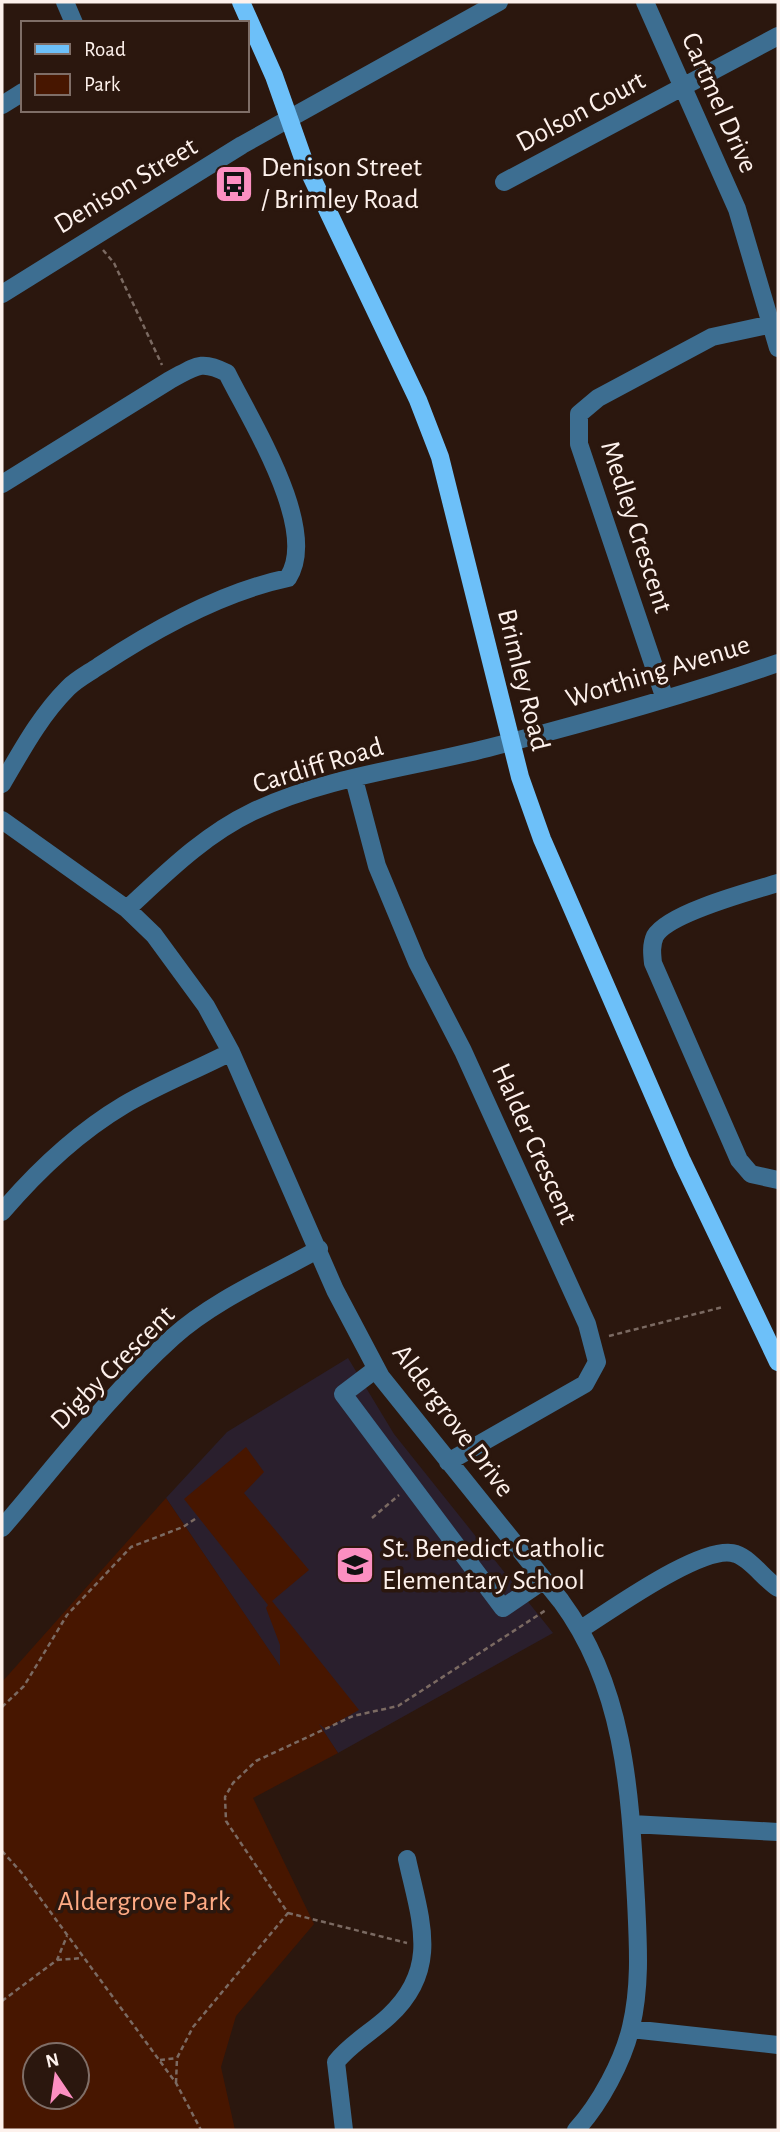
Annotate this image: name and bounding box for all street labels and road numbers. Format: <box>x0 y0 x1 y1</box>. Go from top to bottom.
street label: Cartmel Drive <box>676 29 762 177</box>
street label: Dolson Court <box>512 66 650 158</box>
street label: Denison Street <box>50 132 202 239</box>
street label: Medley Crescent <box>595 438 677 616</box>
street label: Brimley Road <box>492 606 554 754</box>
street label: Worthing Avenue <box>563 631 753 713</box>
street label: Cardiff Road <box>249 733 387 799</box>
street label: Halder Crescent <box>486 1059 582 1229</box>
street label: Digby Crescent <box>46 1301 180 1435</box>
street label: Aldergrove Drive <box>387 1340 519 1502</box>

